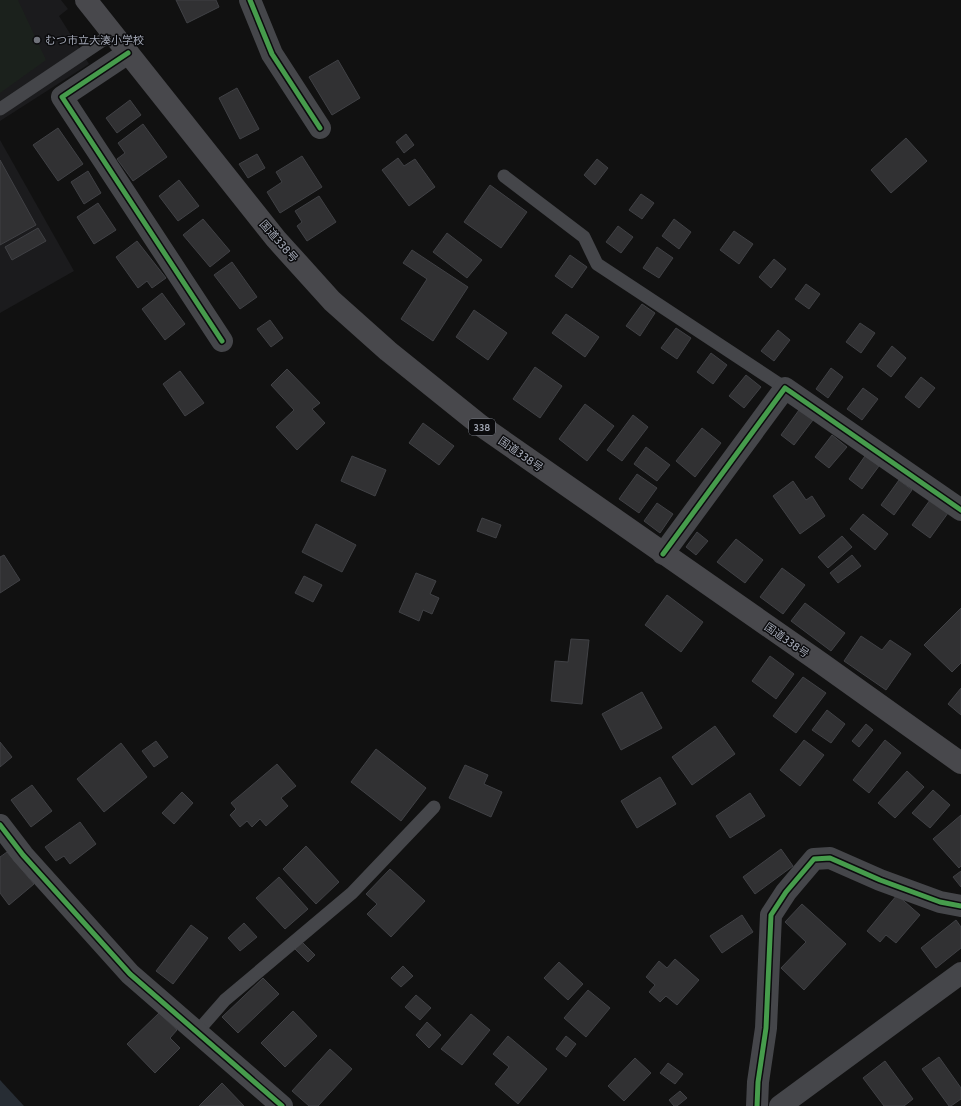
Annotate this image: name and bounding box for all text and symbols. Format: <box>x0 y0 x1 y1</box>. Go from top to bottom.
place label: むつ市立大湊小学校 <box>45 33 144 47</box>
marker: むつ市立大湊小学校 <box>32 35 42 45</box>
street label: 国道338号 <box>257 217 301 265</box>
road number: 338 <box>469 419 495 435</box>
street label: 国道338号 <box>496 433 546 475</box>
street label: 国道338号 <box>762 619 812 661</box>

